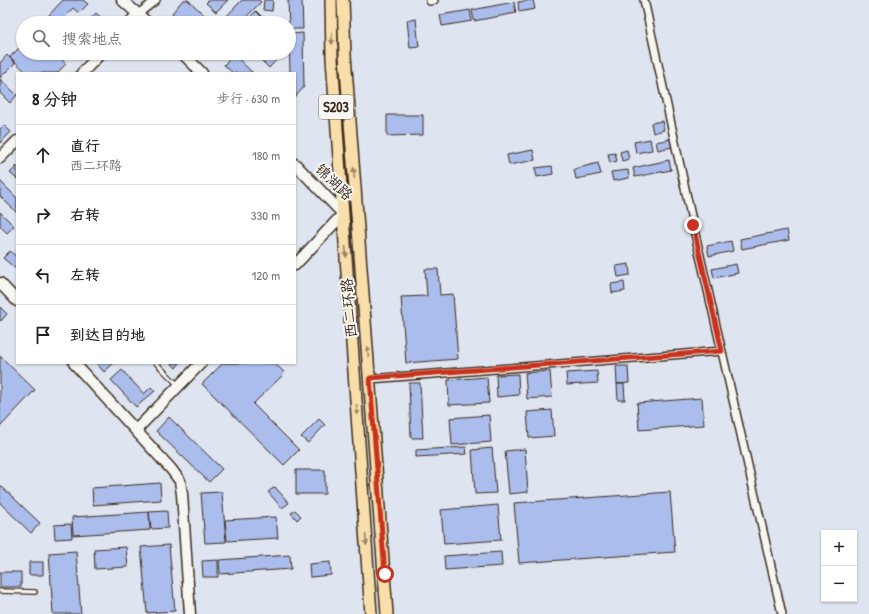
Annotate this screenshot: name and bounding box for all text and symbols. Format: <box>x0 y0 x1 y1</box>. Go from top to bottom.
search box <box>16 16 296 60</box>
icon: search <box>30 27 52 49</box>
text: 搜索地点 <box>62 28 122 49</box>
one-way arrow <box>329 33 335 46</box>
text: 8 分钟 <box>32 87 77 110</box>
text: 步行 · 630 m <box>217 89 280 107</box>
road number: S203 <box>319 95 353 119</box>
text: 直行 <box>70 135 100 156</box>
icon: ahead <box>32 144 54 166</box>
text: 180 m <box>252 146 280 164</box>
text: 西二环路 <box>70 156 122 174</box>
street label: 锦湖路 <box>311 158 358 205</box>
one-way arrow <box>350 167 357 179</box>
icon: right <box>32 204 54 226</box>
text: 右转 <box>70 204 100 225</box>
text: 330 m <box>251 206 280 224</box>
route end <box>684 216 702 234</box>
one-way arrow <box>342 246 349 258</box>
icon: left <box>32 264 54 286</box>
text: 左转 <box>70 264 100 285</box>
text: 120 m <box>252 266 280 284</box>
street label: 西二环路 <box>335 277 362 339</box>
icon: arrive <box>32 324 54 346</box>
text: 到达目的地 <box>70 324 145 345</box>
one-way arrow <box>364 346 371 358</box>
one-way arrow <box>354 404 361 416</box>
map controls <box>821 530 857 602</box>
button: + <box>821 530 857 566</box>
one-way arrow <box>363 534 370 546</box>
route start <box>376 565 394 583</box>
button: − <box>821 566 857 602</box>

